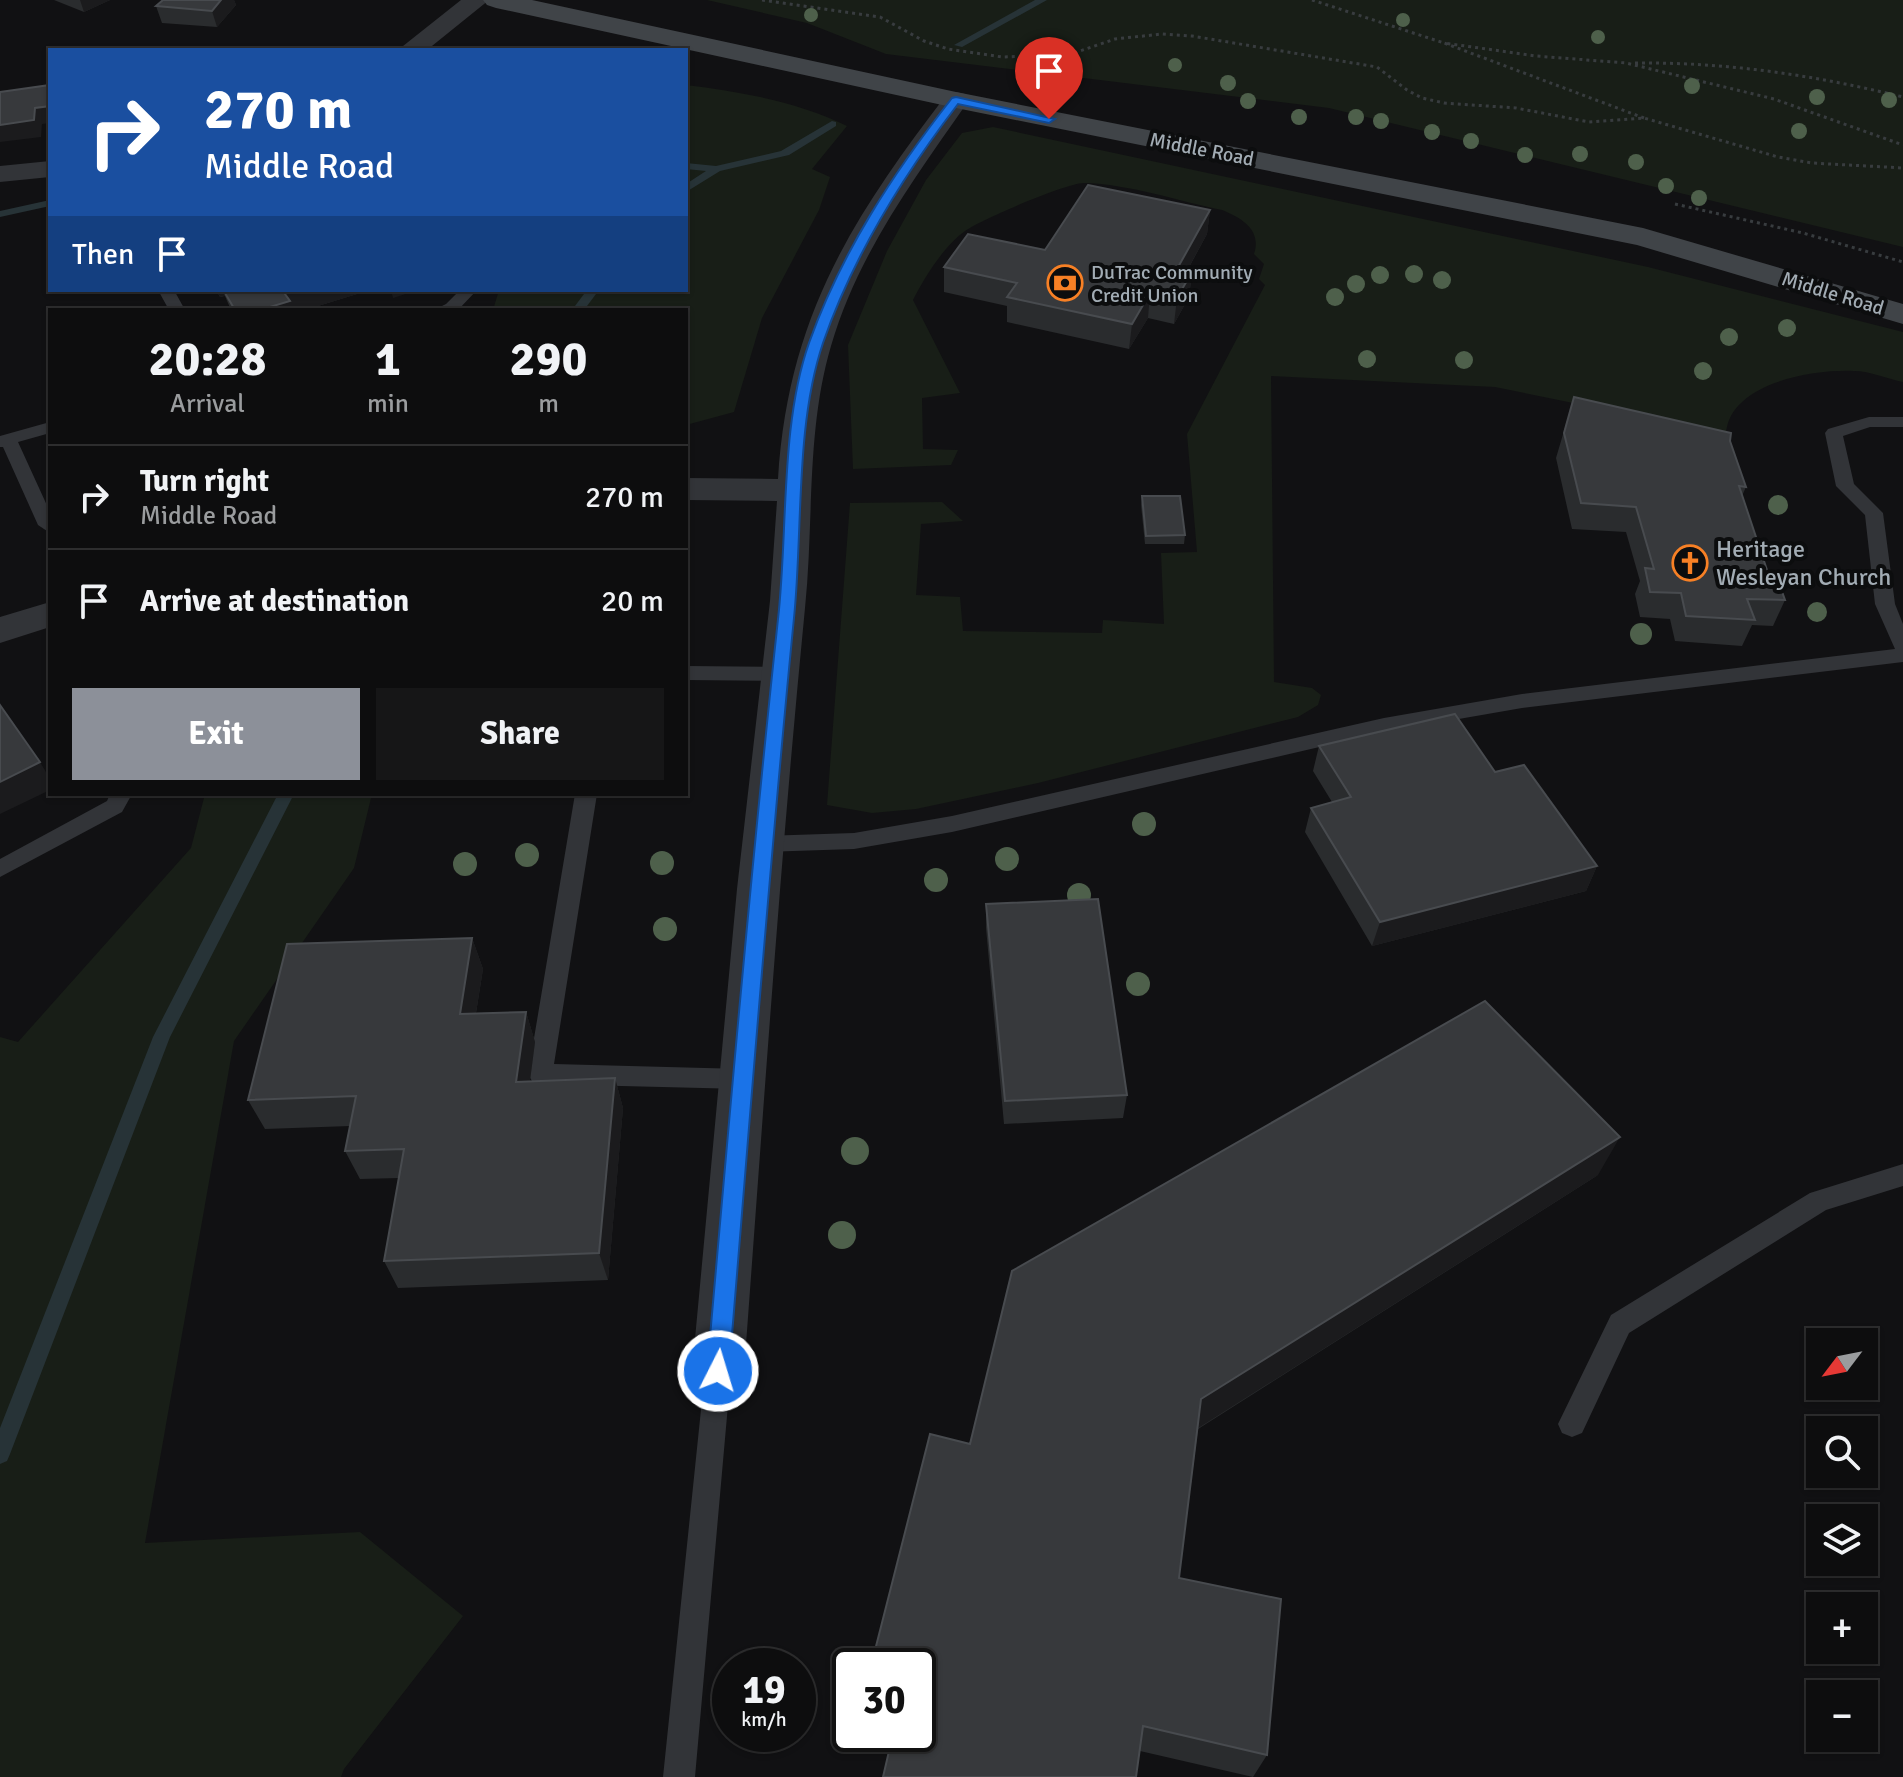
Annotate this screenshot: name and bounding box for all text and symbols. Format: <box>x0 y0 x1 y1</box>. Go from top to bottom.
pin <box>1015 37 1083 119</box>
icon: arrive <box>1027 49 1071 93</box>
text: 270 m <box>204 75 352 144</box>
icon: right <box>72 80 176 184</box>
street label: Middle Road <box>1148 127 1256 172</box>
text: Middle Road <box>204 144 394 189</box>
icon: arrive <box>150 232 194 276</box>
text: Then <box>72 236 134 273</box>
place label: DuTrac Community Credit Union <box>1091 260 1253 308</box>
bank icon: DuTrac Community Credit Union <box>1046 264 1084 302</box>
street label: Middle Road <box>1779 266 1887 321</box>
text: 20:28 <box>149 330 266 389</box>
text: 1 <box>375 330 401 389</box>
text: 290 <box>510 330 587 389</box>
text: Arrival <box>170 388 245 420</box>
text: min <box>367 388 409 420</box>
text: m <box>538 388 559 420</box>
text: Turn right <box>140 463 269 500</box>
icon: right <box>72 475 116 519</box>
text: 270 m <box>585 479 664 516</box>
text: Middle Road <box>140 500 277 532</box>
place label: Heritage Wesleyan Church <box>1716 534 1891 592</box>
church icon: Heritage Wesleyan Church <box>1671 544 1709 582</box>
icon: arrive <box>72 579 116 623</box>
text: Arrive at destination <box>140 583 409 620</box>
text: 20 m <box>601 583 664 620</box>
button: Exit <box>72 688 360 780</box>
button: Share <box>376 688 664 780</box>
north arrow <box>1806 1328 1878 1400</box>
map controls <box>1806 1328 1878 1752</box>
position arrow <box>676 1329 760 1413</box>
button: search <box>1806 1416 1878 1488</box>
button: layers <box>1806 1504 1878 1576</box>
button: + <box>1806 1592 1878 1664</box>
speed limit sign: 30 <box>832 1648 936 1752</box>
text: 19 <box>742 1665 786 1715</box>
button: − <box>1806 1680 1878 1752</box>
text: km/h <box>741 1707 787 1732</box>

